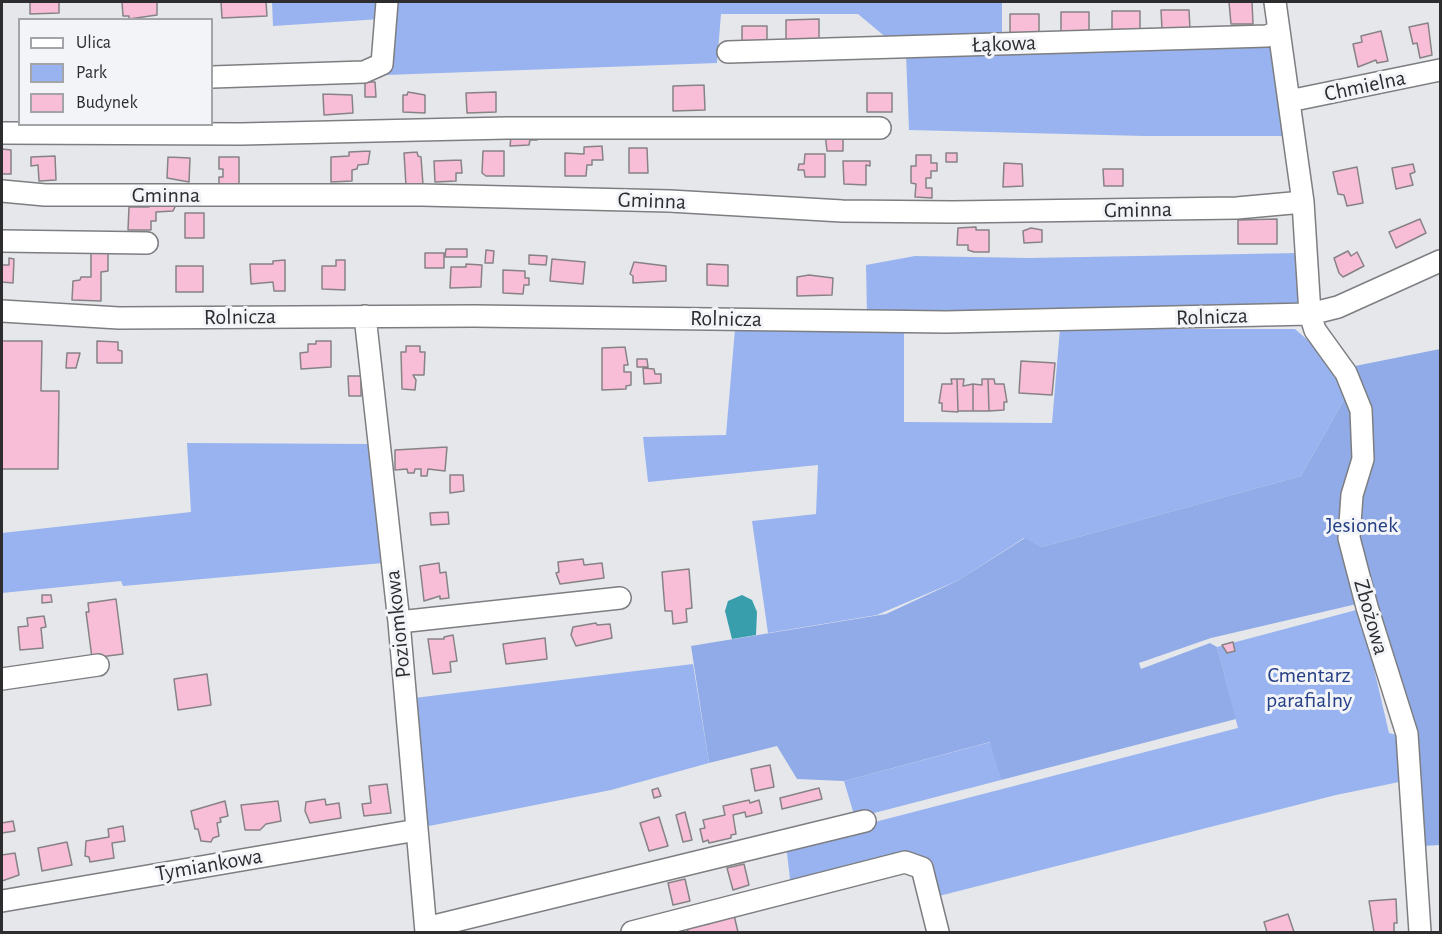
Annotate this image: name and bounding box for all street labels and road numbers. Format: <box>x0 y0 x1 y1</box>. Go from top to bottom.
street label: Łąkowa <box>971 30 1037 58</box>
street label: Chmielna <box>1322 64 1408 108</box>
street label: Gminna <box>132 182 200 208</box>
street label: Gminna <box>617 187 687 215</box>
street label: Gminna <box>1104 196 1172 224</box>
street label: Rolnicza <box>204 303 276 331</box>
street label: Rolnicza <box>1176 303 1248 331</box>
street label: Rolnicza <box>690 305 762 333</box>
street label: Poziomkowa <box>379 569 417 679</box>
street label: Zbożowa <box>1348 576 1394 658</box>
street label: Tymiankowa <box>154 843 264 887</box>

